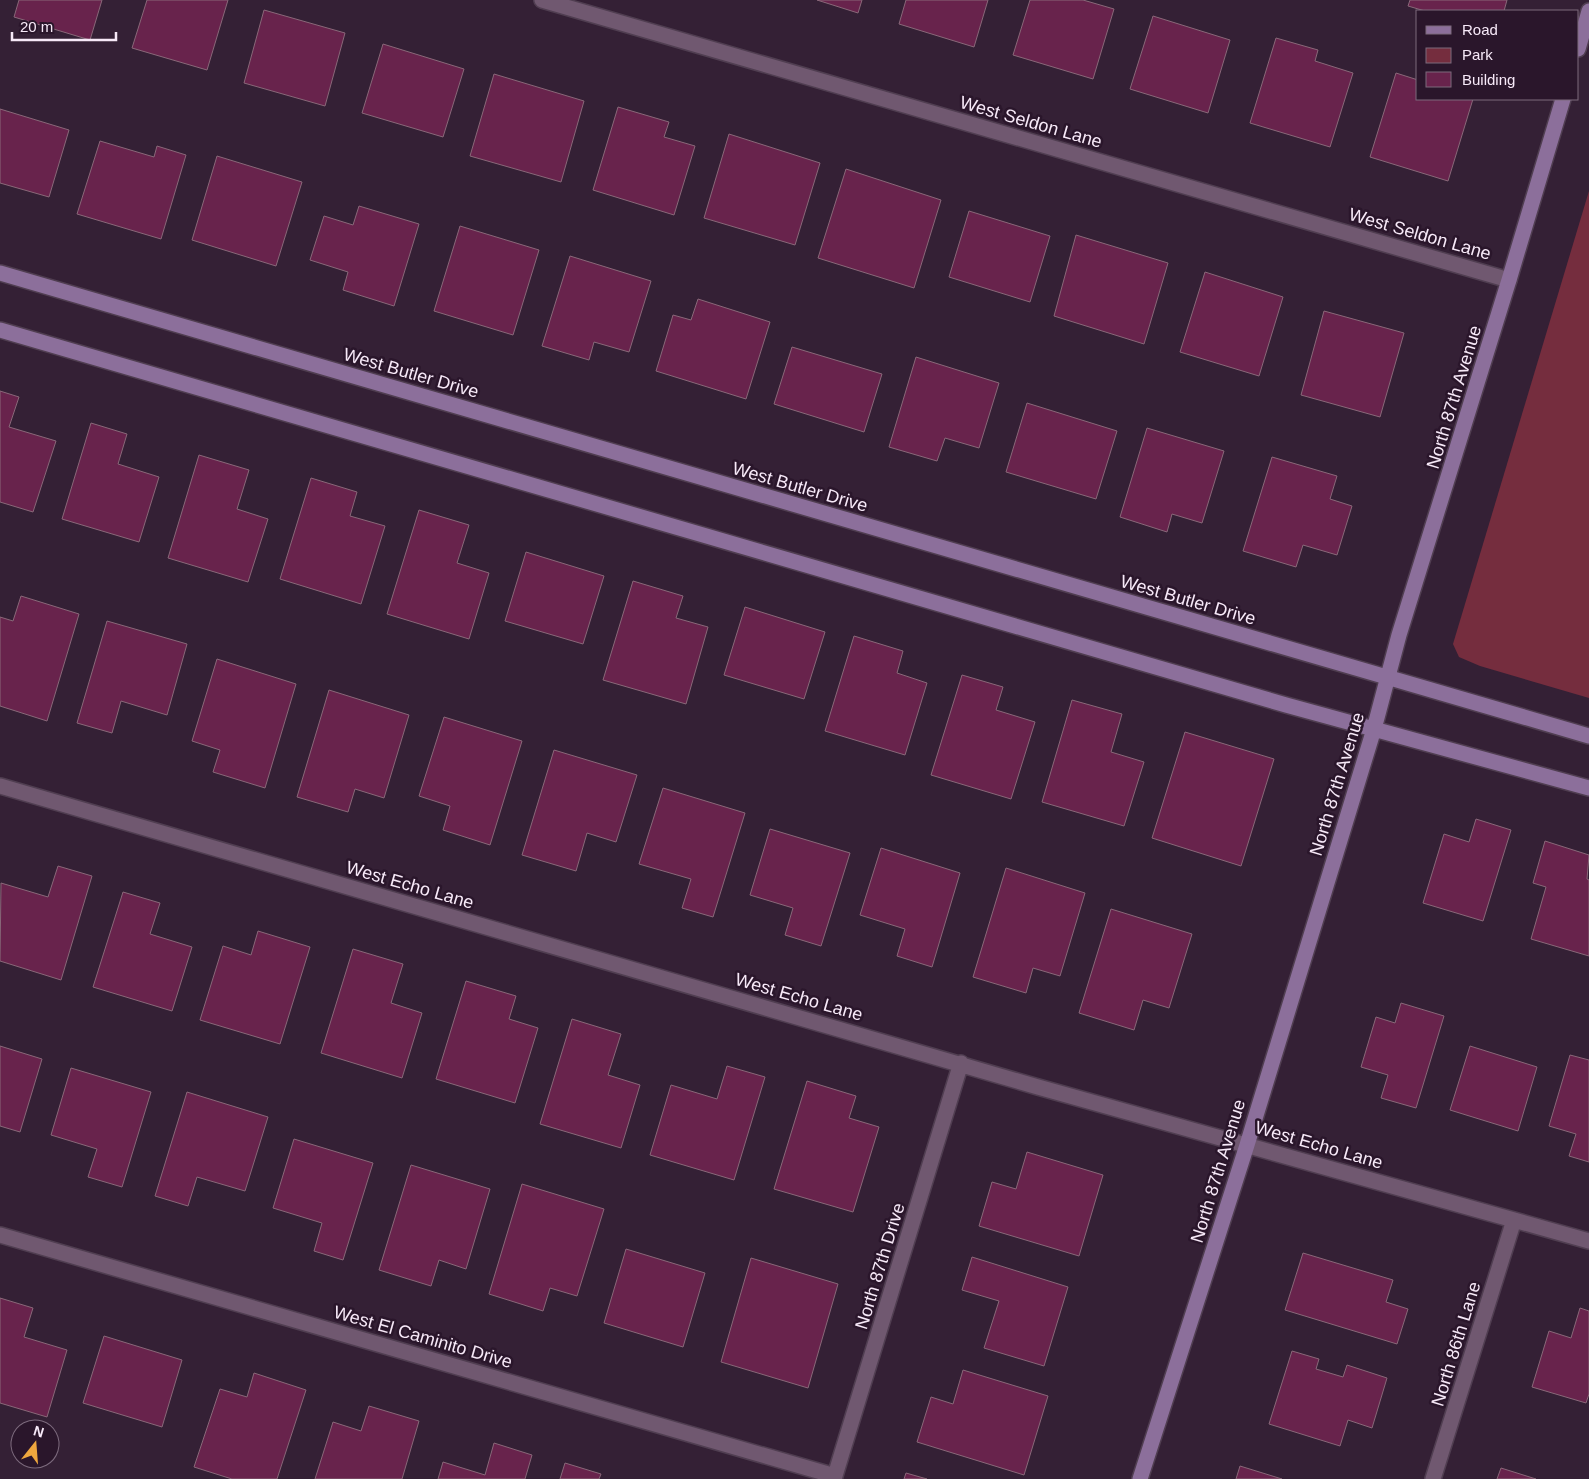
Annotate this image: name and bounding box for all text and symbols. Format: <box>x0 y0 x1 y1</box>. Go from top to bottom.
scale bar <box>12 10 116 42</box>
legend <box>1416 10 1579 100</box>
text: 20 m <box>20 18 53 35</box>
text: Road <box>1462 21 1498 38</box>
text: Park <box>1462 46 1493 63</box>
text: Building <box>1462 71 1515 88</box>
street label: West Seldon Lane <box>958 92 1104 152</box>
street label: West Seldon Lane <box>1347 204 1493 264</box>
street label: North 87th Avenue <box>1423 323 1485 471</box>
street label: West Butler Drive <box>341 344 481 402</box>
street label: West Butler Drive <box>730 458 870 516</box>
street label: West Butler Drive <box>1118 571 1258 629</box>
street label: North 87th Avenue <box>1306 710 1368 858</box>
street label: West Echo Lane <box>344 857 476 913</box>
street label: West Echo Lane <box>733 969 865 1025</box>
street label: North 87th Avenue <box>1187 1097 1249 1245</box>
street label: West Echo Lane <box>1253 1117 1385 1173</box>
street label: North 87th Drive <box>851 1200 909 1332</box>
street label: North 86th Lane <box>1428 1279 1484 1409</box>
street label: West El Caminito Drive <box>331 1302 515 1372</box>
north arrow <box>10 1419 60 1469</box>
text: N <box>32 1422 46 1441</box>

